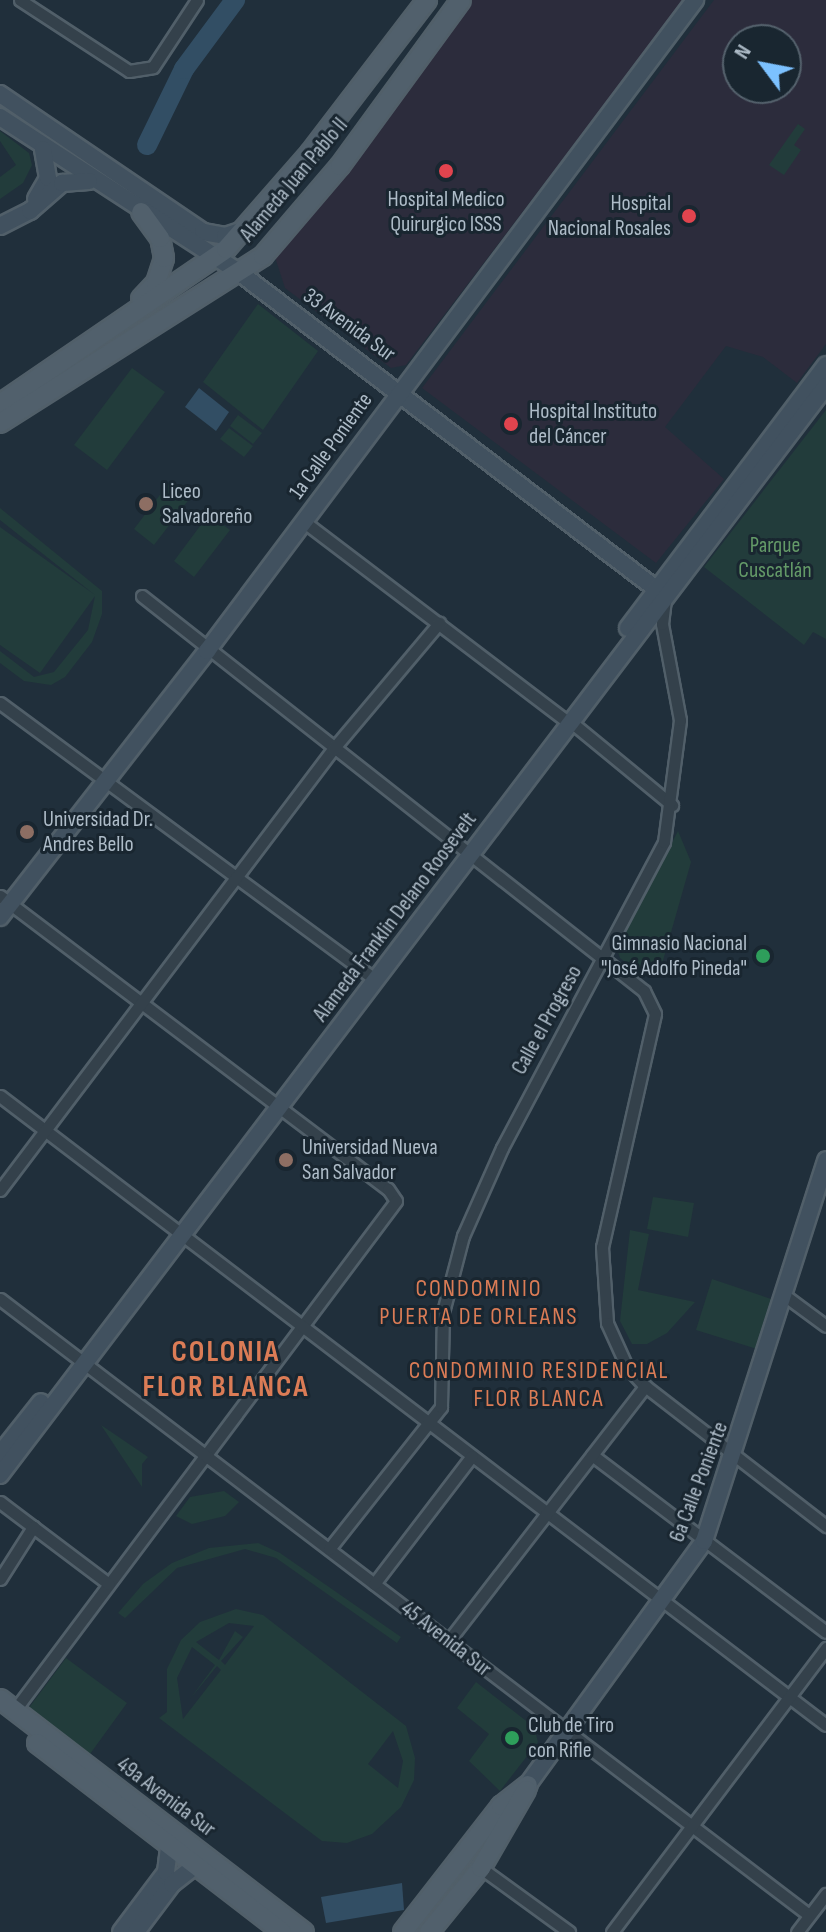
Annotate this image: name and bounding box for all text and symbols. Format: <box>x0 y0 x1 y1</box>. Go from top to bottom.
north arrow <box>722 24 802 104</box>
text: N <box>728 40 757 64</box>
street label: Alameda Juan Pablo II <box>234 113 354 247</box>
marker: Hospital Medico Quirurgico ISSS <box>435 160 457 182</box>
place label: Hospital Medico Quirurgico ISSS <box>387 186 505 238</box>
place label: Hospital Nacional Rosales <box>548 190 671 242</box>
marker: Hospital Nacional Rosales <box>678 205 700 227</box>
street label: 33 Avenida Sur <box>298 283 400 367</box>
street label: 1a Calle Poniente <box>284 388 378 504</box>
place label: Hospital Instituto del Cáncer <box>529 398 657 450</box>
marker: Hospital Instituto del Cáncer <box>500 413 522 435</box>
place label: Liceo Salvadoreño <box>162 478 252 530</box>
marker: Liceo Salvadoreño <box>137 495 155 513</box>
park label: Parque Cuscatlán <box>738 532 812 584</box>
place label: Universidad Dr. Andres Bello <box>43 806 153 858</box>
street label: Alameda Franklin Delano Roosevelt <box>308 807 482 1027</box>
marker: Universidad Dr. Andres Bello <box>18 823 36 841</box>
place label: Gimnasio Nacional "José Adolfo Pineda" <box>601 930 747 982</box>
marker: Gimnasio Nacional "José Adolfo Pineda" <box>754 947 772 965</box>
street label: Calle el Progreso <box>506 961 588 1079</box>
place label: Universidad Nueva San Salvador <box>302 1134 438 1186</box>
marker: Universidad Nueva San Salvador <box>277 1151 295 1169</box>
district label: CONDOMINIO PUERTA DE ORLEANS <box>379 1275 579 1331</box>
district label: COLONIA FLOR BLANCA <box>142 1334 310 1404</box>
district label: CONDOMINIO RESIDENCIAL FLOR BLANCA <box>409 1357 669 1413</box>
street label: 6a Calle Poniente <box>664 1418 734 1546</box>
street label: 45 Avenida Sur <box>396 1596 496 1682</box>
place label: Club de Tiro con Rifle <box>528 1712 614 1764</box>
marker: Club de Tiro con Rifle <box>503 1729 521 1747</box>
street label: 49a Avenida Sur <box>111 1751 221 1843</box>

